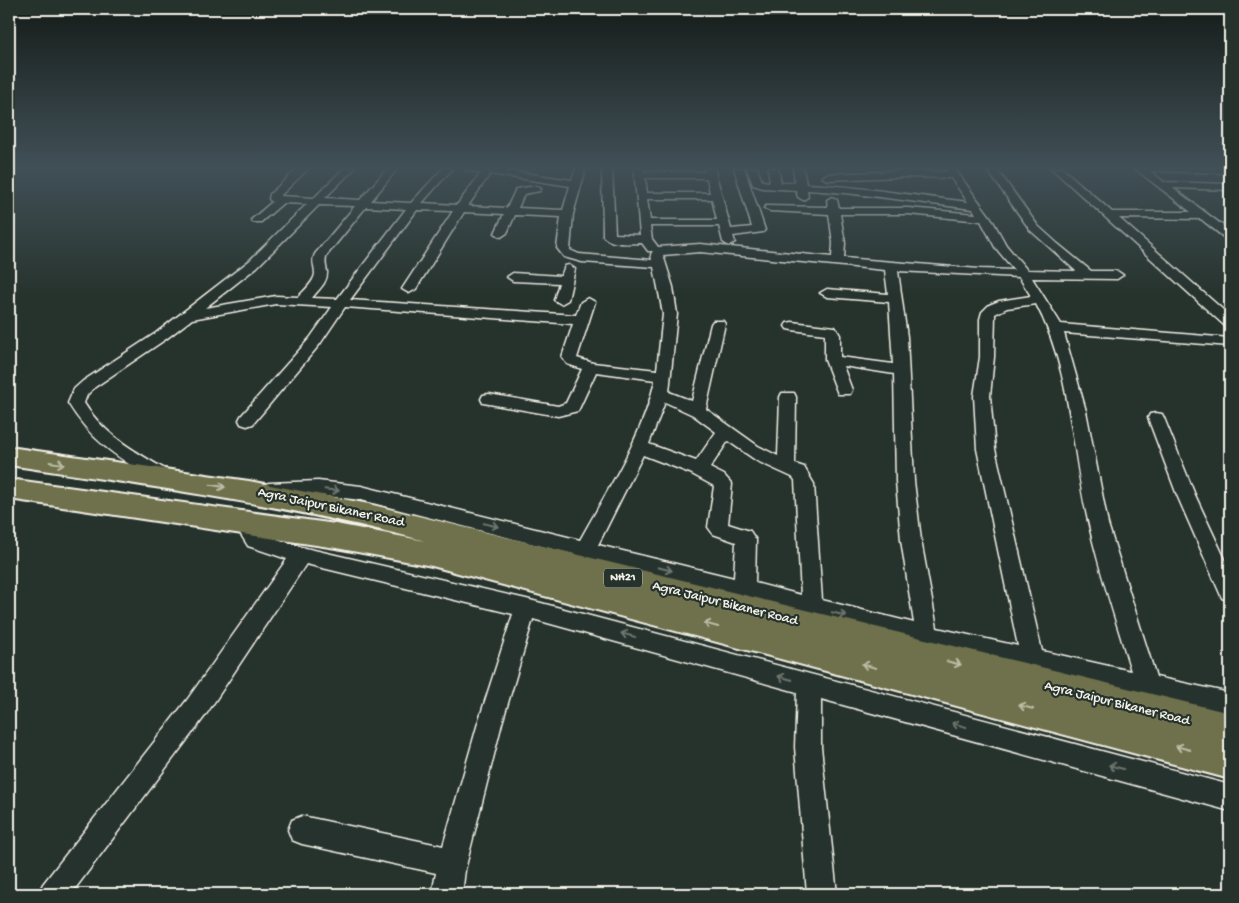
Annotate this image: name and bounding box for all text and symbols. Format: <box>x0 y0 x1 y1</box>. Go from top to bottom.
one-way arrow <box>49 458 65 468</box>
one-way arrow <box>210 482 226 492</box>
street label: Agra Jaipur Bikaner Road <box>256 484 407 532</box>
one-way arrow <box>324 485 340 495</box>
one-way arrow <box>482 521 498 530</box>
one-way arrow <box>657 565 673 575</box>
road number: NH21 <box>604 568 642 588</box>
street label: Agra Jaipur Bikaner Road <box>651 578 801 631</box>
one-way arrow <box>831 610 847 619</box>
one-way arrow <box>704 620 720 629</box>
one-way arrow <box>621 630 637 640</box>
one-way arrow <box>946 659 962 668</box>
one-way arrow <box>861 661 877 670</box>
one-way arrow <box>777 672 793 682</box>
street label: Agra Jaipur Bikaner Road <box>1043 678 1193 731</box>
one-way arrow <box>1018 701 1034 711</box>
one-way arrow <box>951 719 967 729</box>
one-way arrow <box>1176 742 1192 752</box>
one-way arrow <box>1108 762 1124 771</box>

